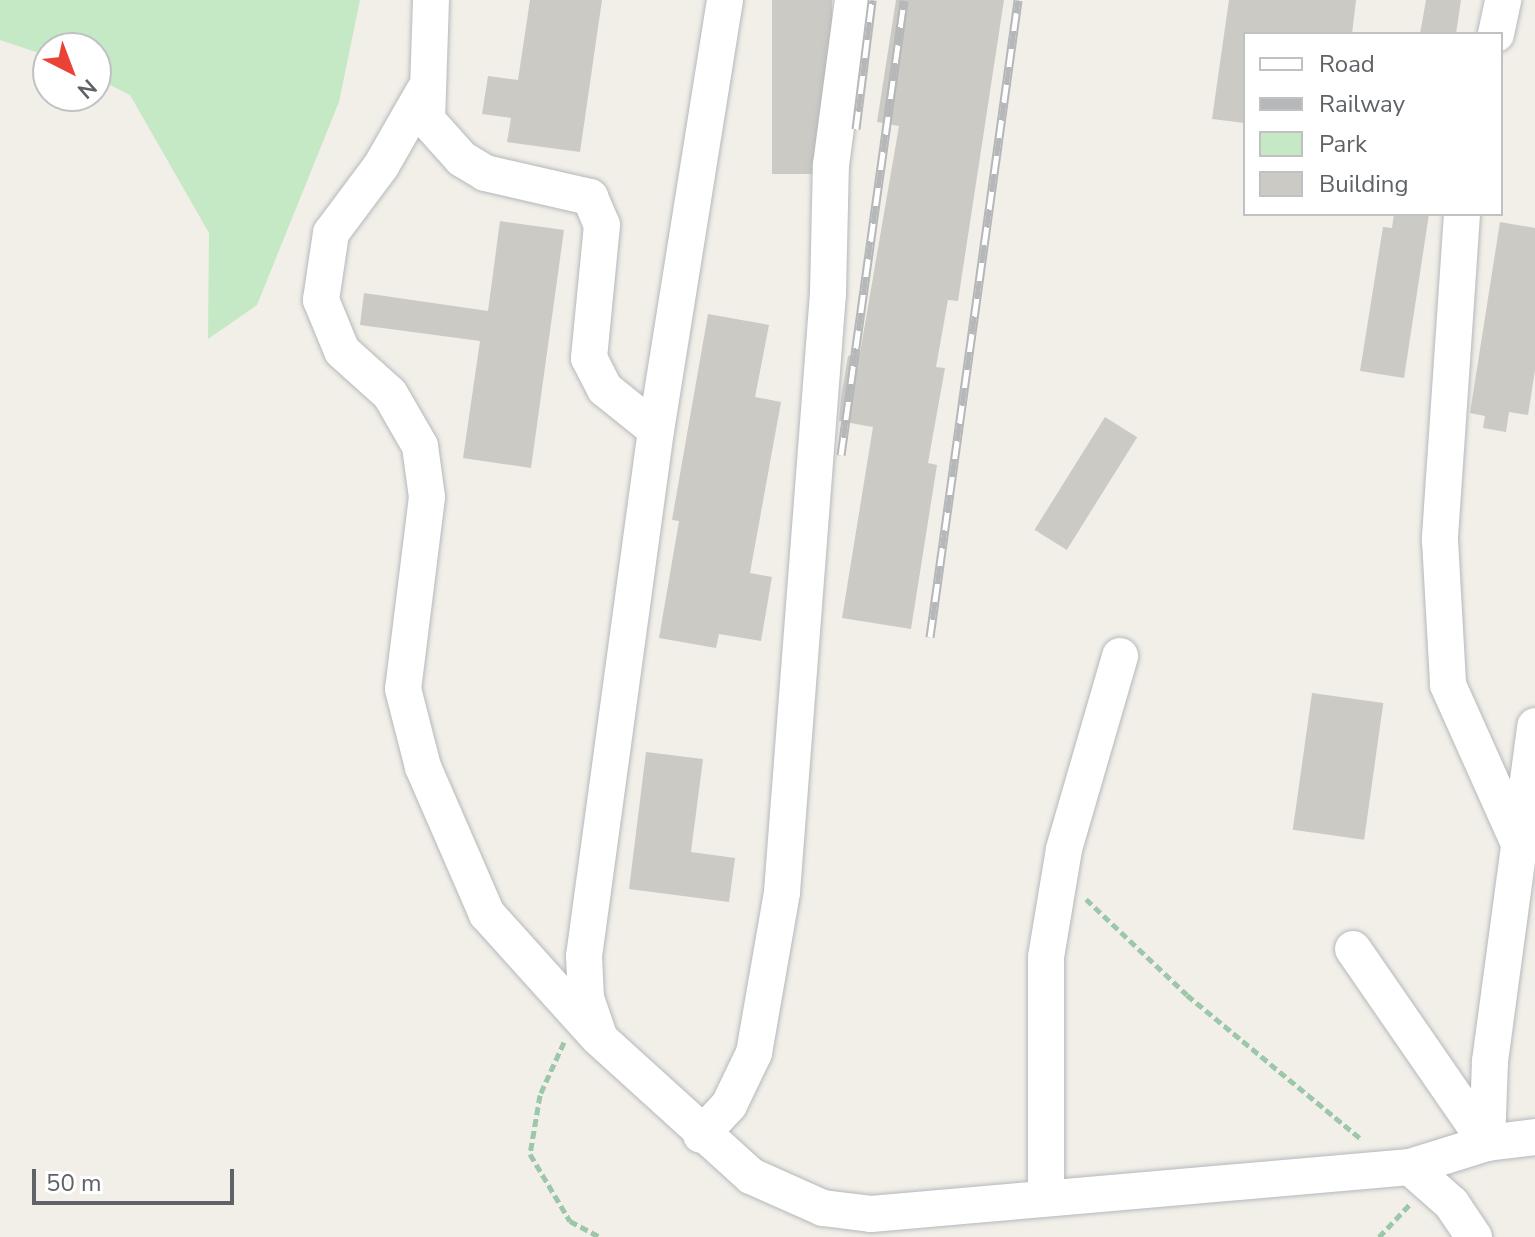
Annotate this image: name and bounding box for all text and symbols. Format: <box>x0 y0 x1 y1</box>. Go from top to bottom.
north arrow <box>32 32 112 112</box>
legend <box>1243 32 1503 216</box>
text: Road <box>1319 48 1375 80</box>
text: N <box>71 72 103 105</box>
text: Railway <box>1319 88 1405 120</box>
text: Park <box>1319 128 1367 160</box>
text: Building <box>1319 168 1409 200</box>
scale bar <box>36 1153 238 1203</box>
text: 50 m <box>46 1167 102 1199</box>

